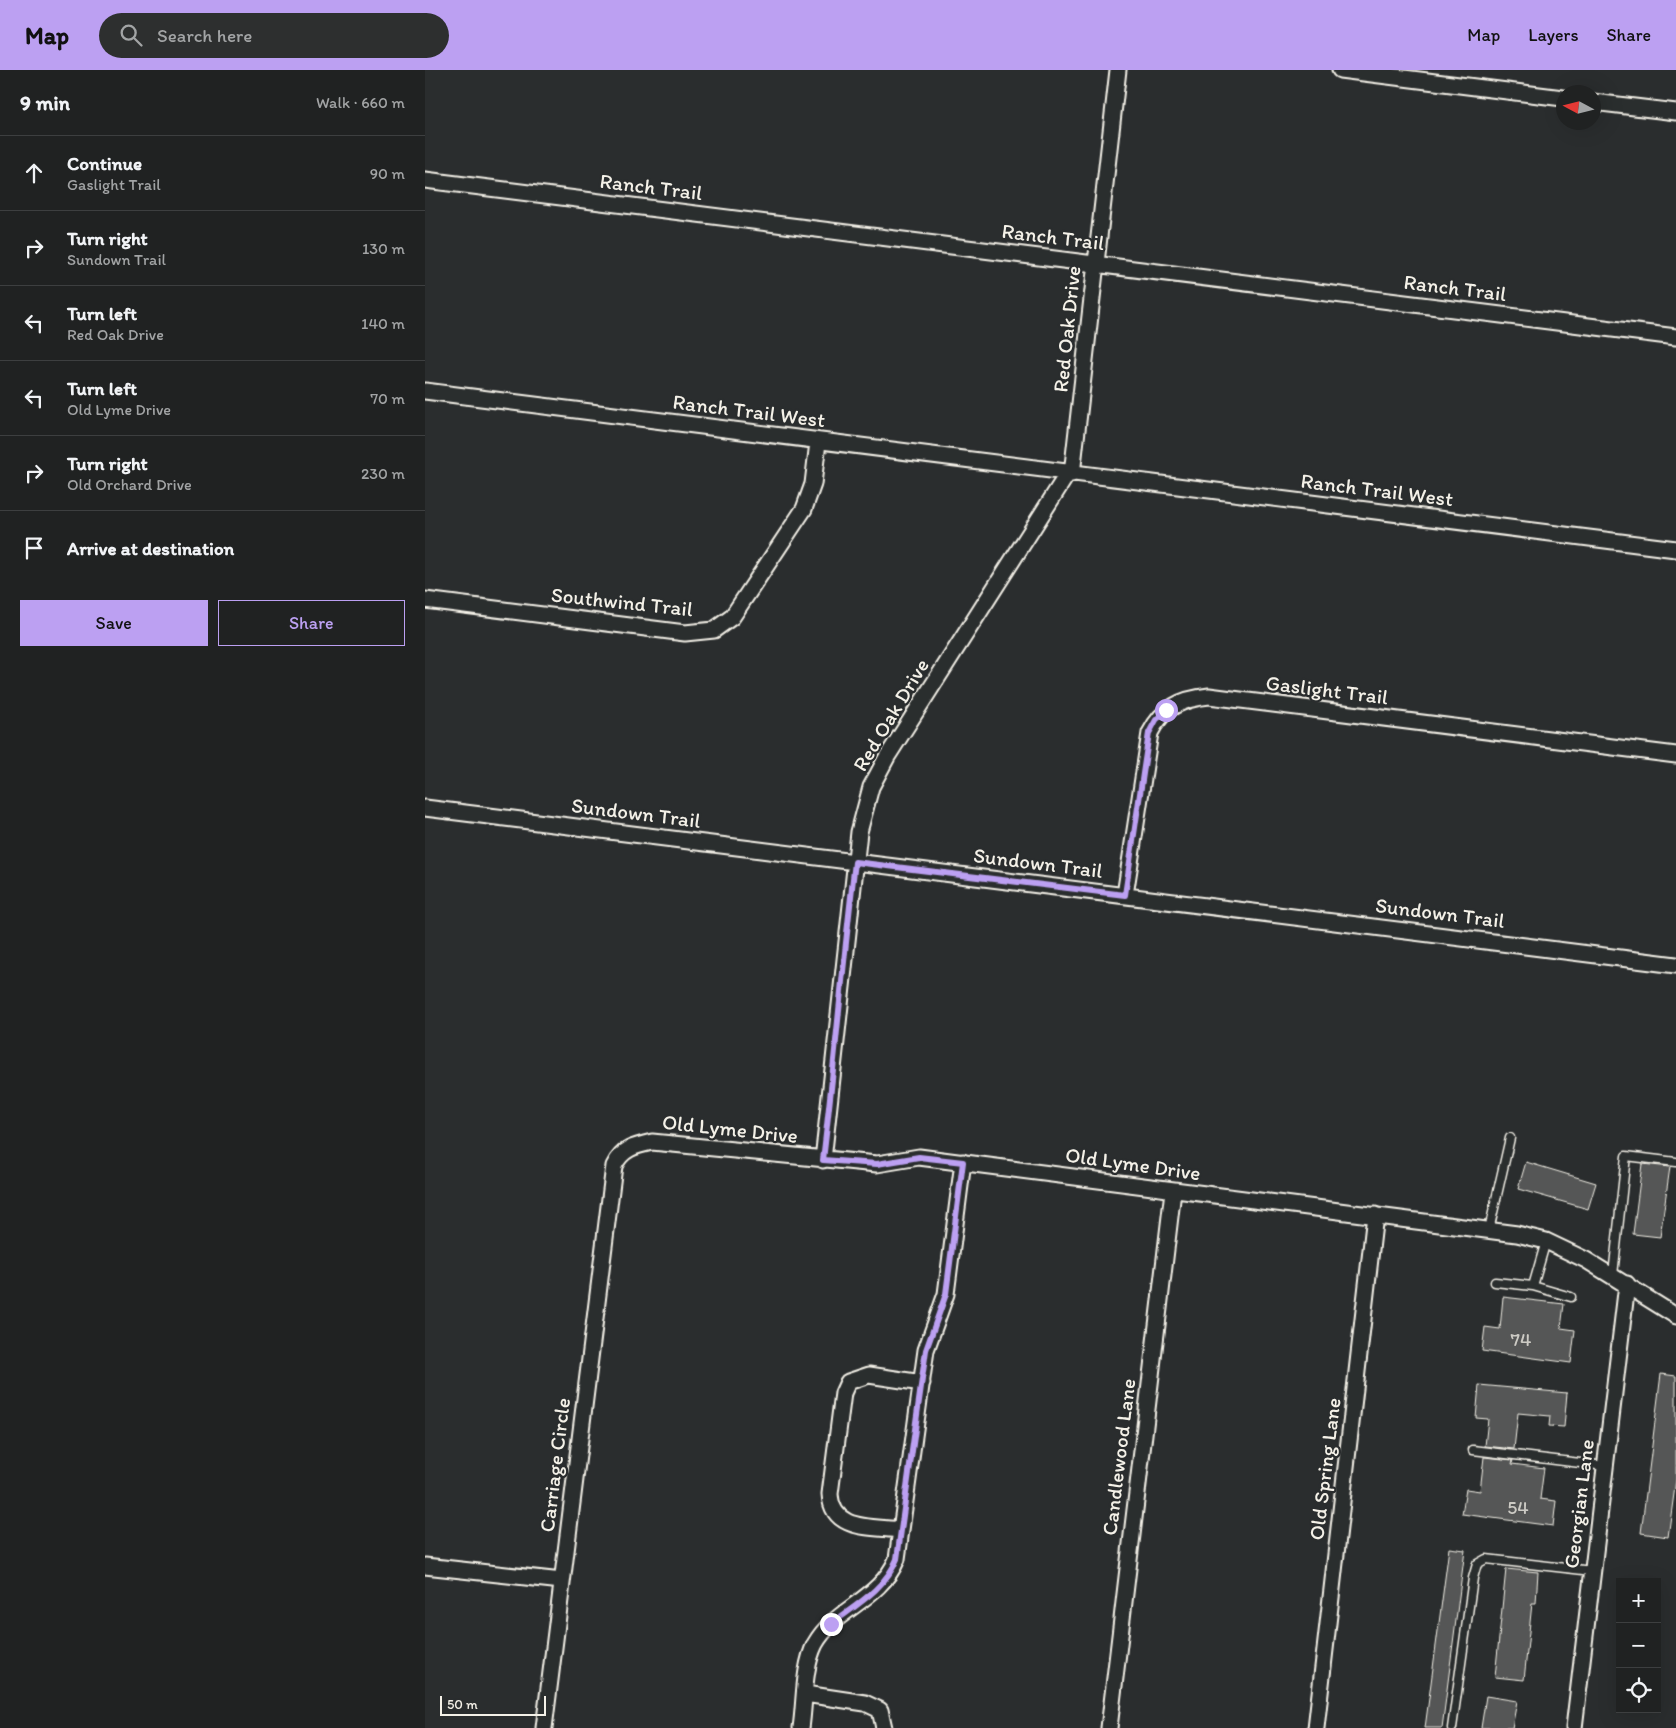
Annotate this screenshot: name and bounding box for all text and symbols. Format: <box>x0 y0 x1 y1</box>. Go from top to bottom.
search box <box>99 13 449 58</box>
text: Map <box>25 21 69 50</box>
icon: search <box>117 21 145 49</box>
text: Search here <box>157 24 252 47</box>
text: Map <box>1467 24 1500 46</box>
text: Layers <box>1528 24 1578 46</box>
text: Share <box>1606 24 1651 46</box>
north arrow <box>1556 85 1601 130</box>
text: 9 min <box>20 90 70 115</box>
text: Walk · 660 m <box>316 93 405 112</box>
text: Continue <box>67 152 142 175</box>
icon: ahead <box>20 159 48 187</box>
text: 90 m <box>370 164 405 183</box>
street label: Ranch Trail <box>598 168 704 205</box>
text: Gaslight Trail <box>67 175 161 194</box>
street label: Ranch Trail <box>1000 218 1106 255</box>
text: Turn right <box>67 227 148 250</box>
icon: right <box>20 234 48 262</box>
text: 130 m <box>362 239 405 258</box>
text: Sundown Trail <box>67 250 166 269</box>
street label: Red Oak Drive <box>1047 264 1086 394</box>
street label: Ranch Trail <box>1402 269 1508 306</box>
text: Turn left <box>67 302 137 325</box>
icon: left <box>20 309 48 337</box>
text: 140 m <box>361 314 405 333</box>
text: Red Oak Drive <box>67 325 164 344</box>
text: Turn left <box>67 377 137 400</box>
icon: left <box>20 384 48 412</box>
text: 70 m <box>370 389 405 408</box>
street label: Ranch Trail West <box>671 389 827 432</box>
text: Old Lyme Drive <box>67 400 171 419</box>
text: Turn right <box>67 452 148 475</box>
icon: right <box>20 459 48 487</box>
text: 230 m <box>361 464 405 483</box>
street label: Ranch Trail West <box>1299 468 1455 511</box>
text: Old Orchard Drive <box>67 475 192 494</box>
icon: arrive <box>20 534 48 562</box>
text: Arrive at destination <box>67 537 234 560</box>
street label: Southwind Trail <box>550 582 694 621</box>
button: Save <box>20 600 208 646</box>
button: Share <box>218 600 405 646</box>
street label: Red Oak Drive <box>847 654 934 776</box>
street label: Gaslight Trail <box>1264 670 1390 709</box>
route start <box>1155 699 1178 722</box>
street label: Sundown Trail <box>570 792 702 833</box>
street label: Sundown Trail <box>972 842 1104 883</box>
street label: Sundown Trail <box>1374 892 1506 933</box>
street label: Old Lyme Drive <box>661 1109 799 1148</box>
street label: Old Lyme Drive <box>1064 1142 1202 1185</box>
house number: 74 <box>1511 1328 1531 1351</box>
street label: Candlewood Lane <box>1096 1377 1141 1537</box>
street label: Carriage Circle <box>534 1396 575 1534</box>
street label: Old Spring Lane <box>1303 1396 1346 1542</box>
street label: Georgian Lane <box>1558 1438 1599 1570</box>
house number: 54 <box>1507 1496 1529 1519</box>
map controls <box>1616 1578 1661 1713</box>
button: + <box>1616 1578 1661 1623</box>
route end <box>820 1613 843 1636</box>
button: − <box>1616 1623 1661 1668</box>
button: locate <box>1616 1668 1661 1713</box>
scale bar <box>440 1693 546 1716</box>
text: 50 m <box>447 1696 478 1713</box>

